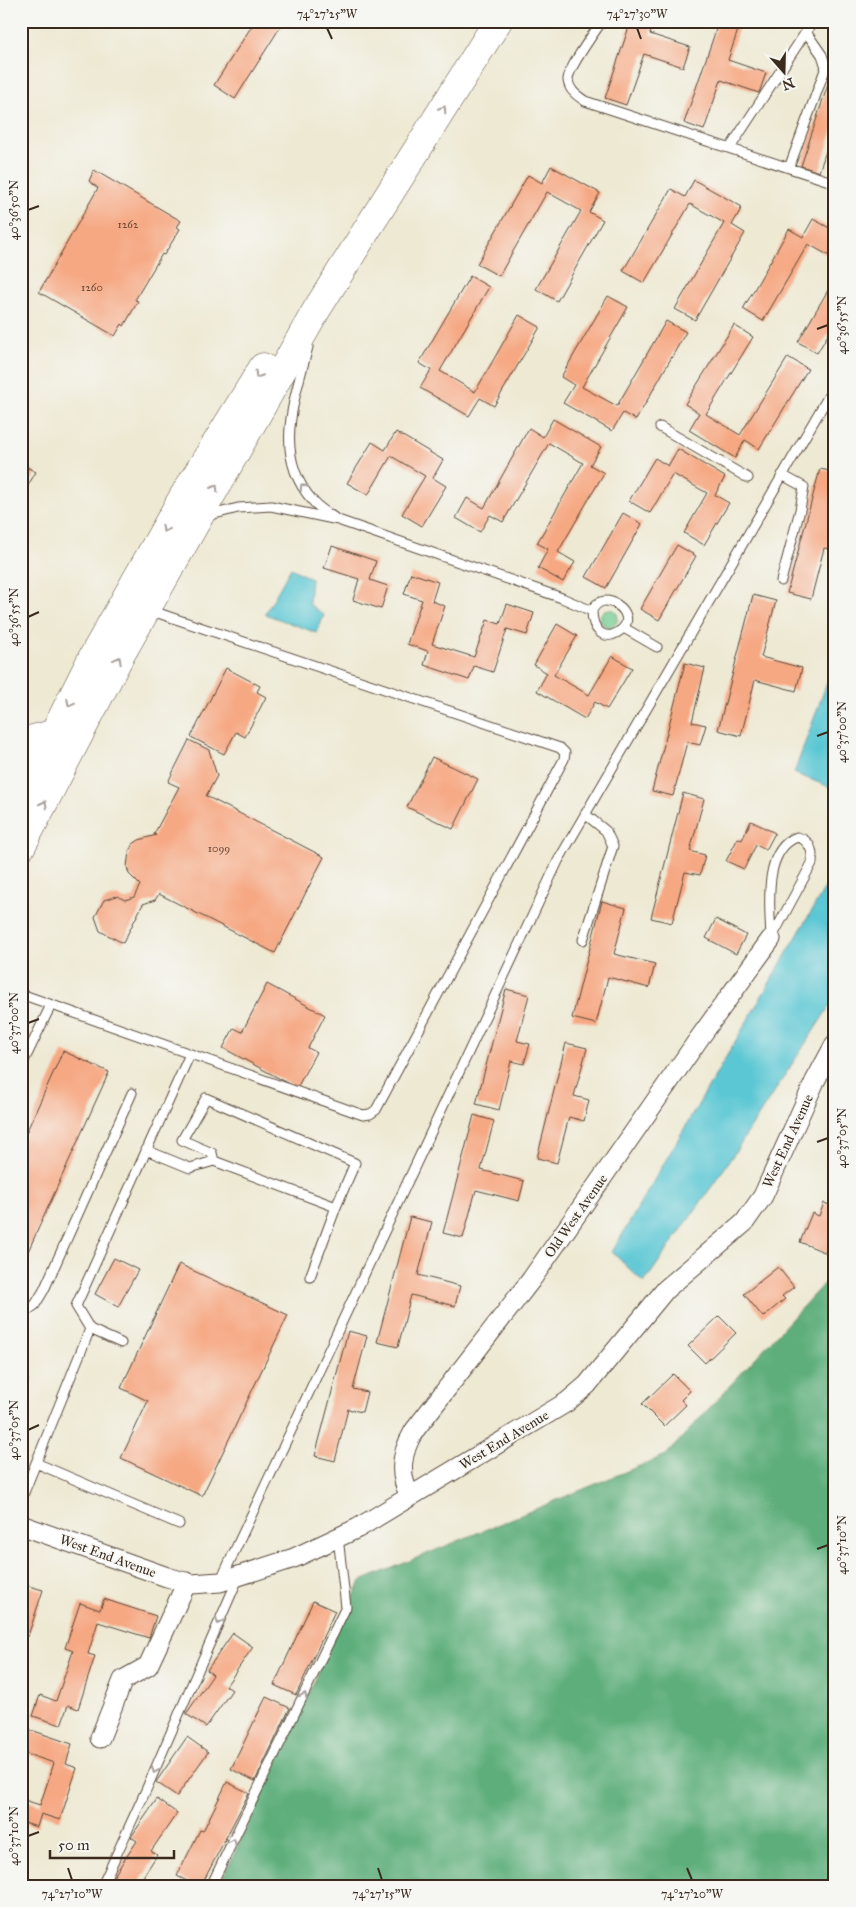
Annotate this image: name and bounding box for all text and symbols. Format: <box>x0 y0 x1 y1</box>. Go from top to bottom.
text: 74°27'25"W <box>297 7 358 21</box>
text: 74°27'30"W <box>607 7 668 21</box>
north arrow <box>758 48 808 98</box>
text: N <box>780 74 797 94</box>
one-way arrow <box>437 105 447 114</box>
text: 40°36'50"N <box>7 180 21 240</box>
house number: 1262 <box>118 218 139 231</box>
house number: 1260 <box>81 281 103 294</box>
text: 40°36'55"N <box>835 296 849 354</box>
one-way arrow <box>255 370 264 379</box>
one-way arrow <box>208 484 218 493</box>
one-way arrow <box>300 484 310 493</box>
one-way arrow <box>161 524 171 533</box>
text: 40°36'55"N <box>7 588 21 646</box>
one-way arrow <box>112 656 122 665</box>
one-way arrow <box>66 698 77 707</box>
text: 40°37'00"N <box>835 701 849 763</box>
one-way arrow <box>38 800 48 809</box>
house number: 1099 <box>208 842 230 855</box>
text: 40°37'00"N <box>7 992 21 1054</box>
street label: West End Avenue <box>759 1091 817 1191</box>
text: 40°37'05"N <box>835 1108 849 1168</box>
street label: Old West Avenue <box>541 1171 611 1261</box>
text: 40°37'05"N <box>7 1400 21 1460</box>
street label: West End Avenue <box>456 1407 552 1473</box>
text: 40°37'10"N <box>835 1515 849 1575</box>
street label: West End Avenue <box>57 1531 159 1581</box>
one-way arrow <box>215 1616 226 1625</box>
one-way arrow <box>297 1692 308 1701</box>
one-way arrow <box>150 1765 161 1774</box>
text: 40°37'10"N <box>7 1806 21 1866</box>
scale bar <box>50 1827 174 1859</box>
text: 50 m <box>58 1836 90 1854</box>
one-way arrow <box>227 1839 237 1848</box>
text: 74°27'10"W <box>42 1887 103 1901</box>
text: 74°27'15"W <box>352 1887 412 1901</box>
text: 74°27'20"W <box>661 1887 724 1901</box>

